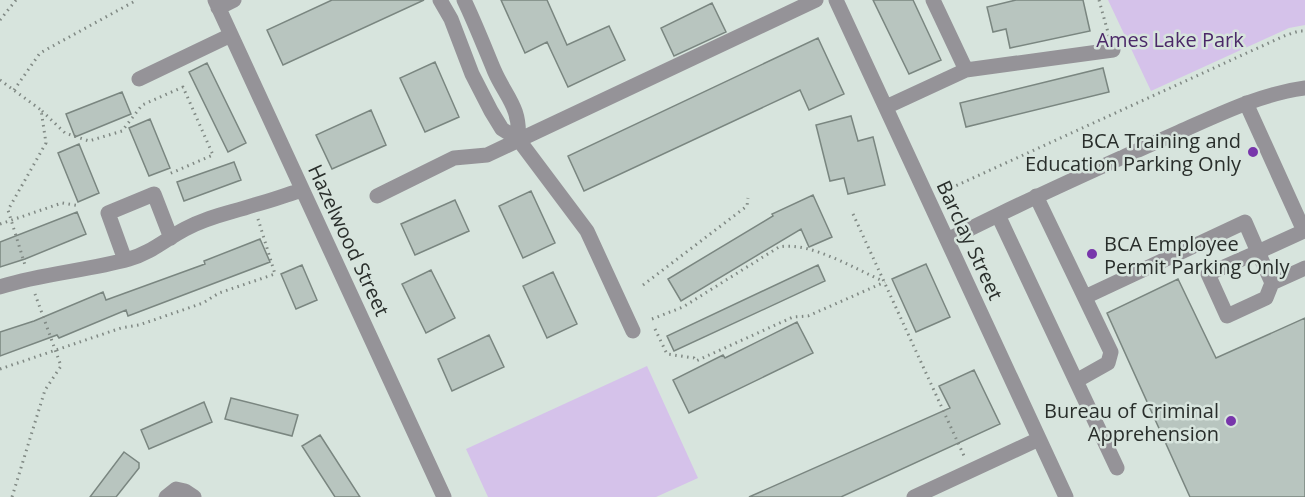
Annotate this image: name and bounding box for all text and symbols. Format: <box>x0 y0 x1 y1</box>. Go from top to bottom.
park label: Ames Lake Park <box>1096 26 1244 53</box>
place label: BCA Training and Education Parking Only <box>1025 127 1242 177</box>
marker: BCA Training and Education Parking Only <box>1246 145 1260 159</box>
street label: Hazelwood Street <box>302 160 396 320</box>
street label: Barclay Street <box>930 176 1010 304</box>
place label: BCA Employee Permit Parking Only <box>1104 230 1290 280</box>
marker: BCA Employee Permit Parking Only <box>1085 247 1099 261</box>
place label: Bureau of Criminal Apprehension <box>1044 397 1219 447</box>
marker: Bureau of Criminal Apprehension <box>1224 414 1238 428</box>

